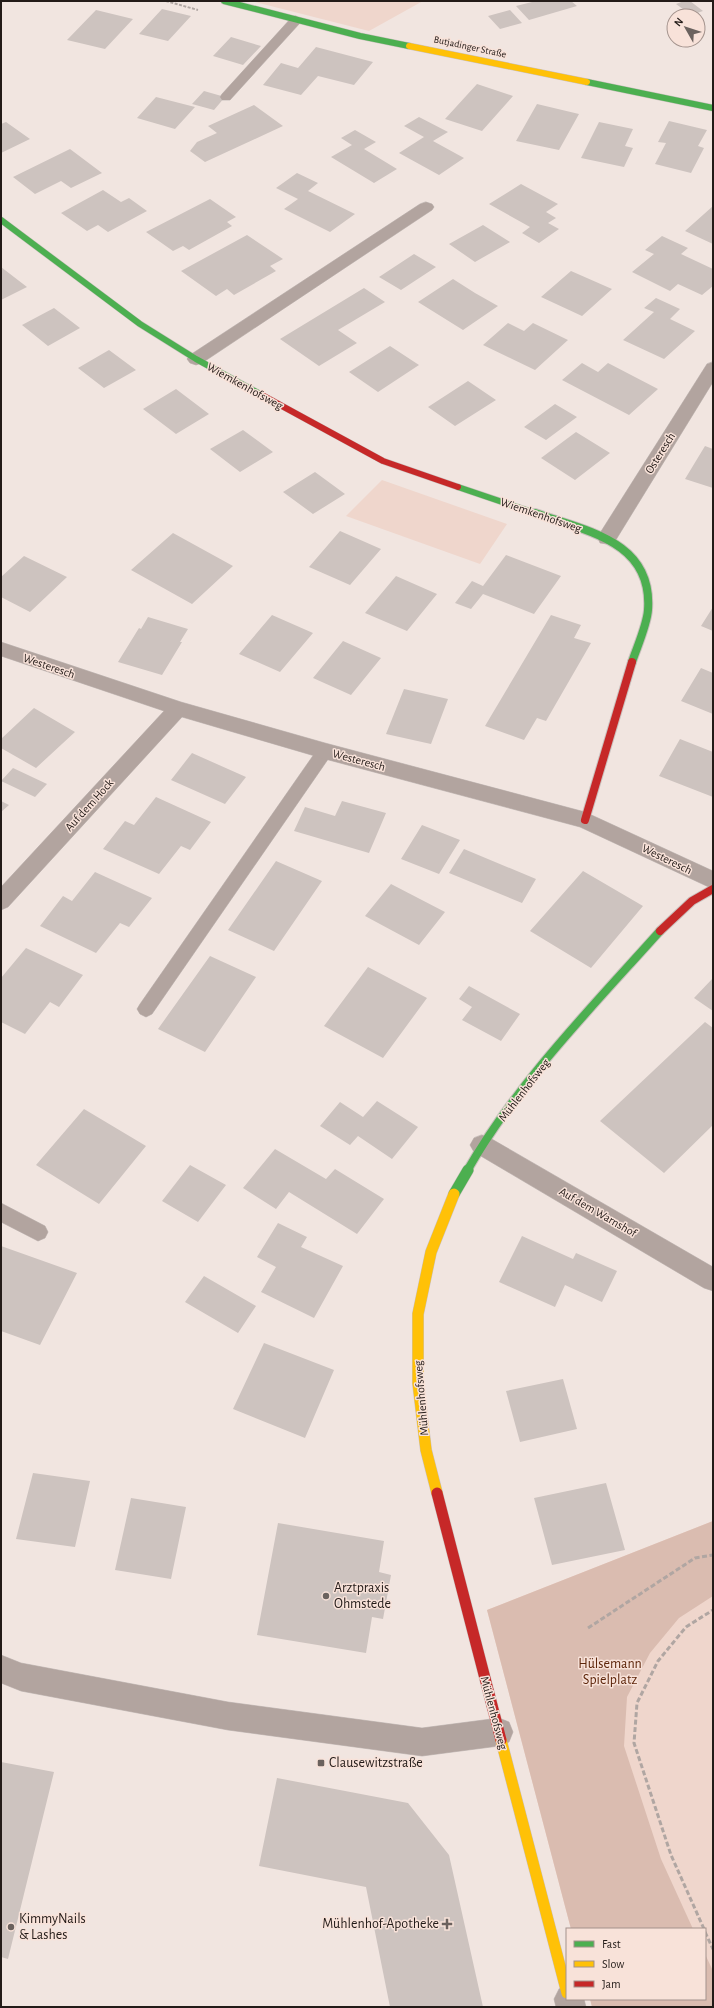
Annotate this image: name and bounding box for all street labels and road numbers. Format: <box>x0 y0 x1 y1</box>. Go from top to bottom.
street label: Butjadinger Straße <box>433 34 508 60</box>
street label: Wiemkenhofsweg <box>205 360 285 412</box>
street label: Osteresch <box>643 430 677 476</box>
street label: Wiemkenhofsweg <box>499 496 583 535</box>
street label: Westeresch <box>21 652 77 680</box>
street label: Westeresch <box>331 747 387 773</box>
street label: Auf dem Hock <box>63 776 116 833</box>
street label: Westeresch <box>640 842 694 876</box>
street label: Mühlenhofsweg <box>496 1056 552 1123</box>
street label: Auf dem Warnshof <box>557 1185 640 1240</box>
street label: Mühlenhofsweg <box>412 1360 430 1436</box>
street label: Mühlenhofsweg <box>478 1675 510 1751</box>

